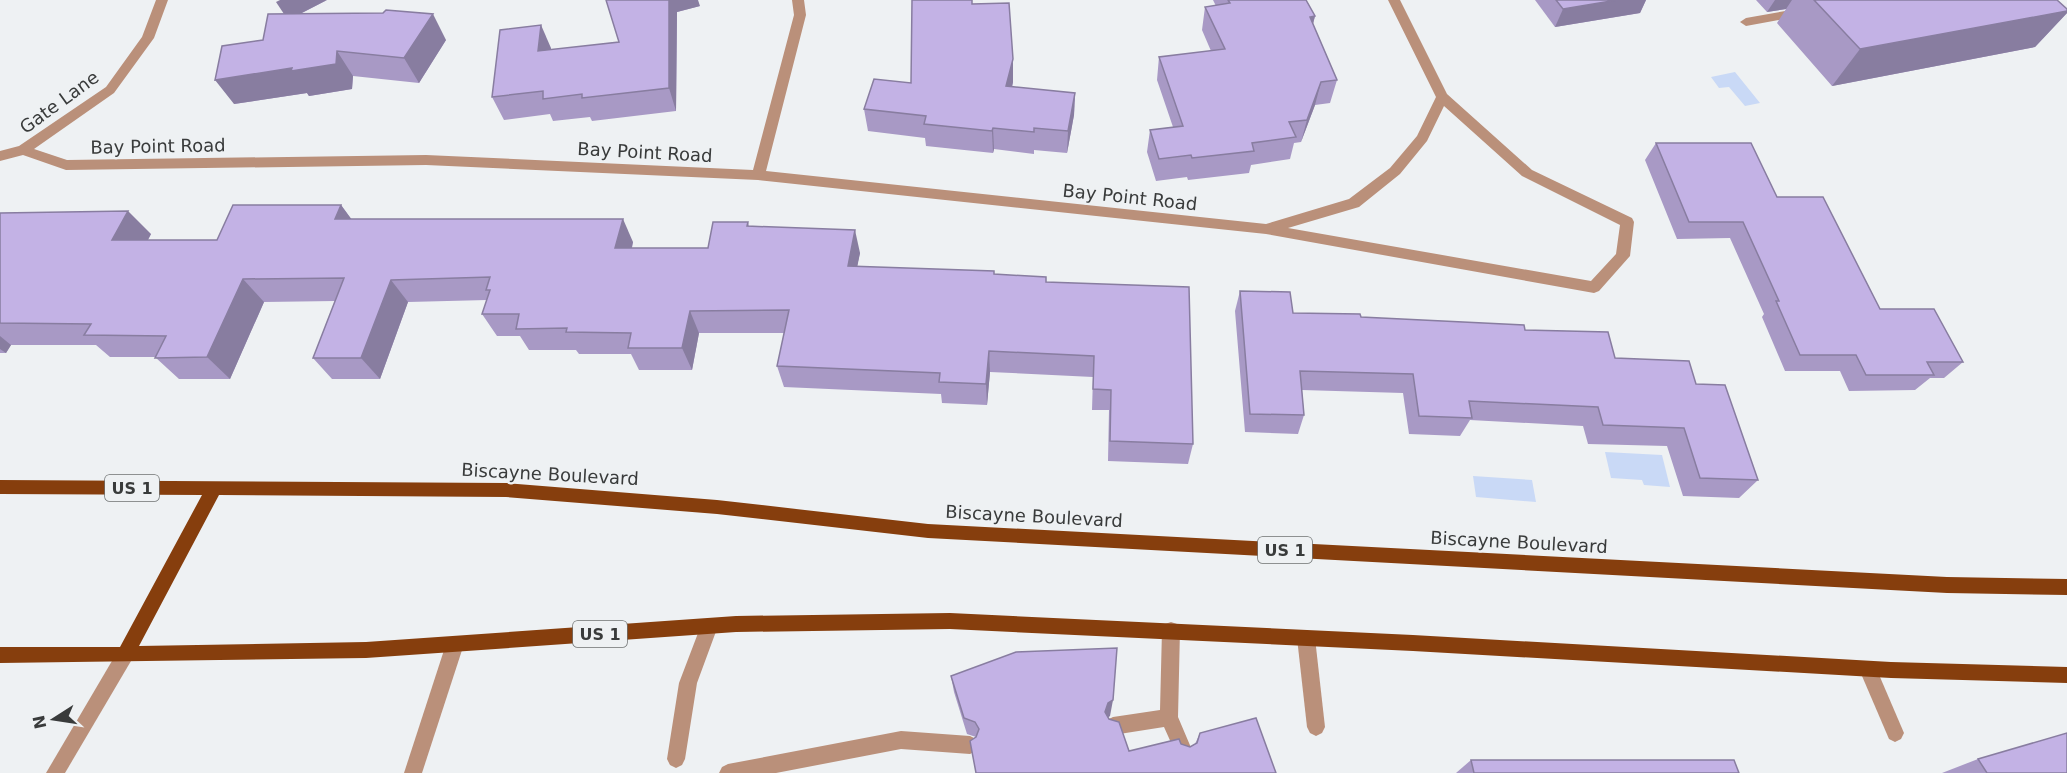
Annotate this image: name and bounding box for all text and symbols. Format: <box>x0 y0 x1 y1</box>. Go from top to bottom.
street label: Gate Lane <box>15 66 103 138</box>
street label: Bay Point Road <box>90 134 226 158</box>
street label: Bay Point Road <box>577 138 713 166</box>
street label: Bay Point Road <box>1062 179 1198 215</box>
street label: Biscayne Boulevard <box>461 459 639 489</box>
road number: US 1 <box>105 475 159 501</box>
street label: Biscayne Boulevard <box>945 501 1123 531</box>
street label: Biscayne Boulevard <box>1430 527 1608 557</box>
road number: US 1 <box>1258 537 1312 563</box>
road number: US 1 <box>573 621 627 647</box>
north arrow <box>24 689 84 749</box>
text: N <box>29 713 51 731</box>

